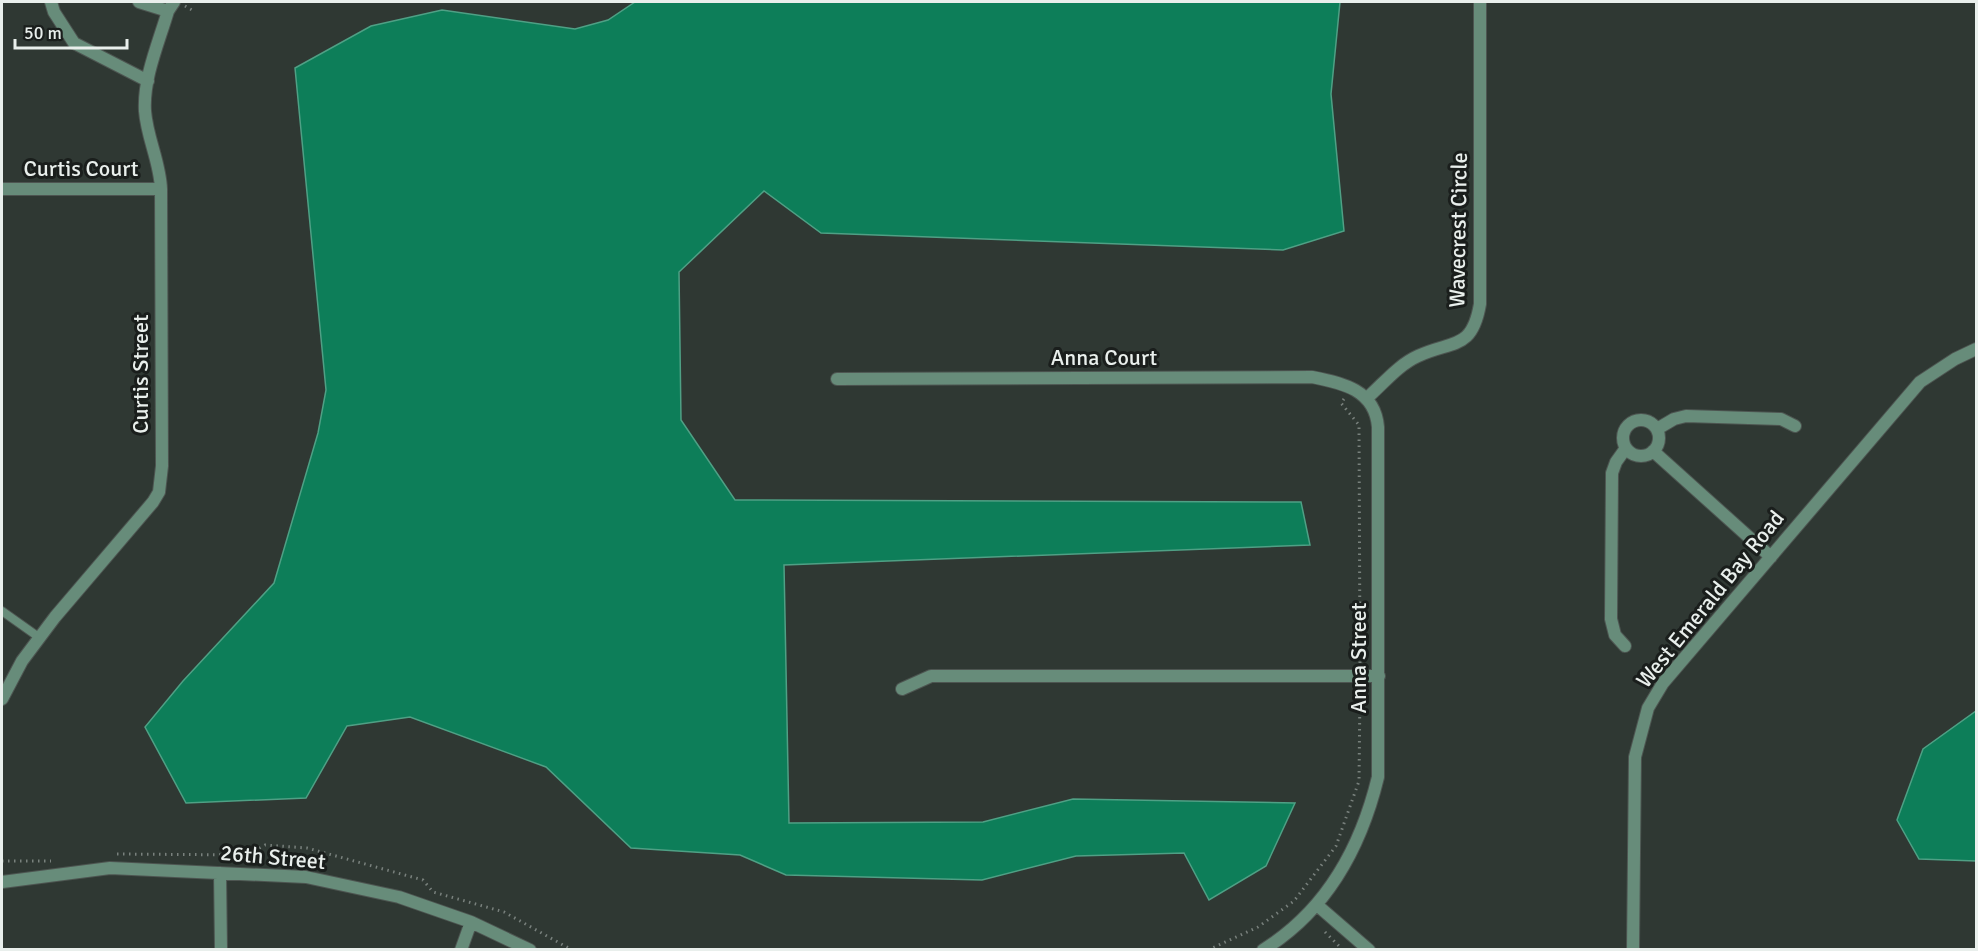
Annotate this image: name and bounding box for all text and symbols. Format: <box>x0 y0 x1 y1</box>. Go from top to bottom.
scale bar <box>15 12 128 50</box>
text: 50 m <box>24 22 62 44</box>
street label: Wavecrest Circle <box>1443 152 1473 308</box>
street label: Curtis Court <box>24 155 139 182</box>
street label: Curtis Street <box>127 314 154 434</box>
street label: Anna Court <box>1051 344 1157 371</box>
street label: West Emerald Bay Road <box>1630 505 1790 693</box>
street label: Anna Street <box>1345 602 1372 713</box>
street label: 26th Street <box>219 839 327 875</box>

